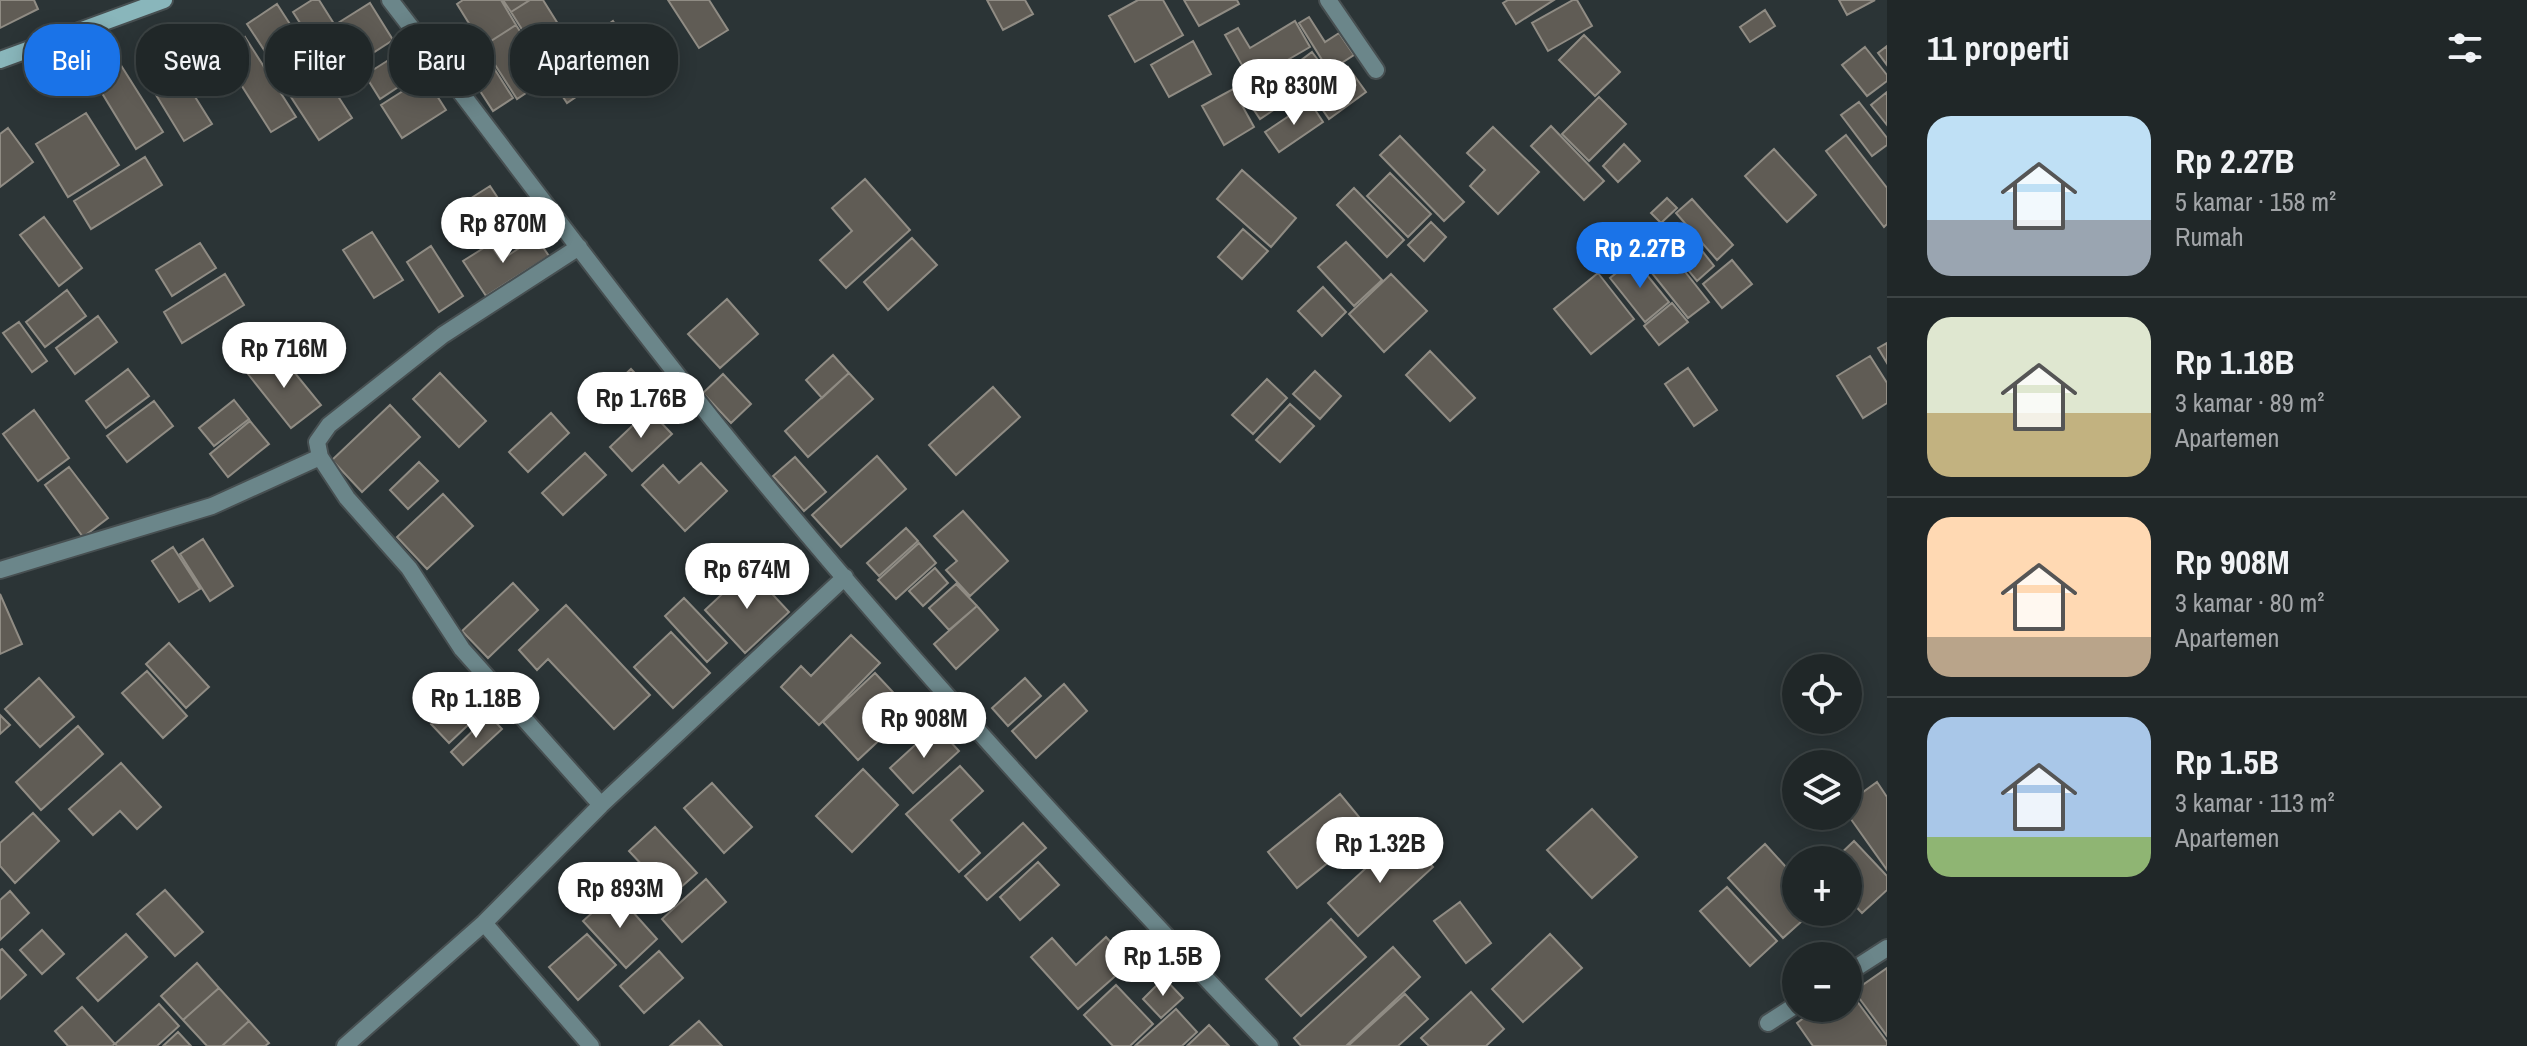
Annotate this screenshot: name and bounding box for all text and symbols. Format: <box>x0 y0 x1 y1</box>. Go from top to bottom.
chip: Beli <box>24 24 120 96</box>
chip: Sewa <box>136 24 249 96</box>
chip: Filter <box>265 24 373 96</box>
chip: Baru <box>389 24 494 96</box>
chip: Apartemen <box>510 24 678 96</box>
text: 11 properti <box>1927 25 2070 71</box>
icon: filters <box>2443 26 2487 70</box>
pin: Rp 830M <box>1220 59 1368 127</box>
text: Rp 830M <box>1250 67 1338 102</box>
text: Rp 2.27B <box>2175 138 2294 184</box>
icon: home <box>1991 148 2087 244</box>
text: 5 kamar · 158 m² <box>2175 184 2336 219</box>
pin: Rp 870M <box>429 197 577 265</box>
text: Rp 870M <box>459 205 547 240</box>
text: Rumah <box>2175 219 2244 254</box>
pin: Rp 2.27B <box>1557 222 1723 290</box>
text: Rp 2.27B <box>1594 230 1686 265</box>
pin: Rp 716M <box>210 322 358 390</box>
text: Rp 716M <box>240 330 328 365</box>
text: Rp 1.18B <box>2175 339 2294 385</box>
icon: home <box>1991 349 2087 445</box>
pin: Rp 1.76B <box>558 372 724 440</box>
text: Rp 1.76B <box>595 380 687 415</box>
text: 3 kamar · 89 m² <box>2175 385 2324 420</box>
text: Apartemen <box>2175 420 2279 455</box>
text: Rp 908M <box>2175 539 2290 585</box>
pin: Rp 674M <box>673 543 821 611</box>
icon: home <box>1991 549 2087 645</box>
text: Rp 674M <box>703 551 791 586</box>
text: 3 kamar · 80 m² <box>2175 585 2324 620</box>
text: Apartemen <box>2175 620 2279 655</box>
map controls <box>1782 654 1862 1022</box>
button: locate <box>1782 654 1862 734</box>
pin: Rp 1.18B <box>393 672 559 740</box>
text: Rp 1.18B <box>430 680 522 715</box>
pin: Rp 908M <box>850 692 998 760</box>
text: Rp 908M <box>880 700 968 735</box>
text: Rp 1.5B <box>2175 739 2279 785</box>
icon: home <box>1991 749 2087 845</box>
button: layers <box>1782 750 1862 830</box>
text: 3 kamar · 113 m² <box>2175 785 2335 820</box>
pin: Rp 1.32B <box>1297 817 1463 885</box>
text: Apartemen <box>2175 820 2279 855</box>
text: Rp 1.32B <box>1334 825 1426 860</box>
button: + <box>1782 846 1862 926</box>
pin: Rp 893M <box>546 862 694 930</box>
text: Rp 893M <box>576 870 664 905</box>
pin: Rp 1.5B <box>1089 930 1237 998</box>
text: Rp 1.5B <box>1123 938 1203 973</box>
button: − <box>1782 942 1862 1022</box>

